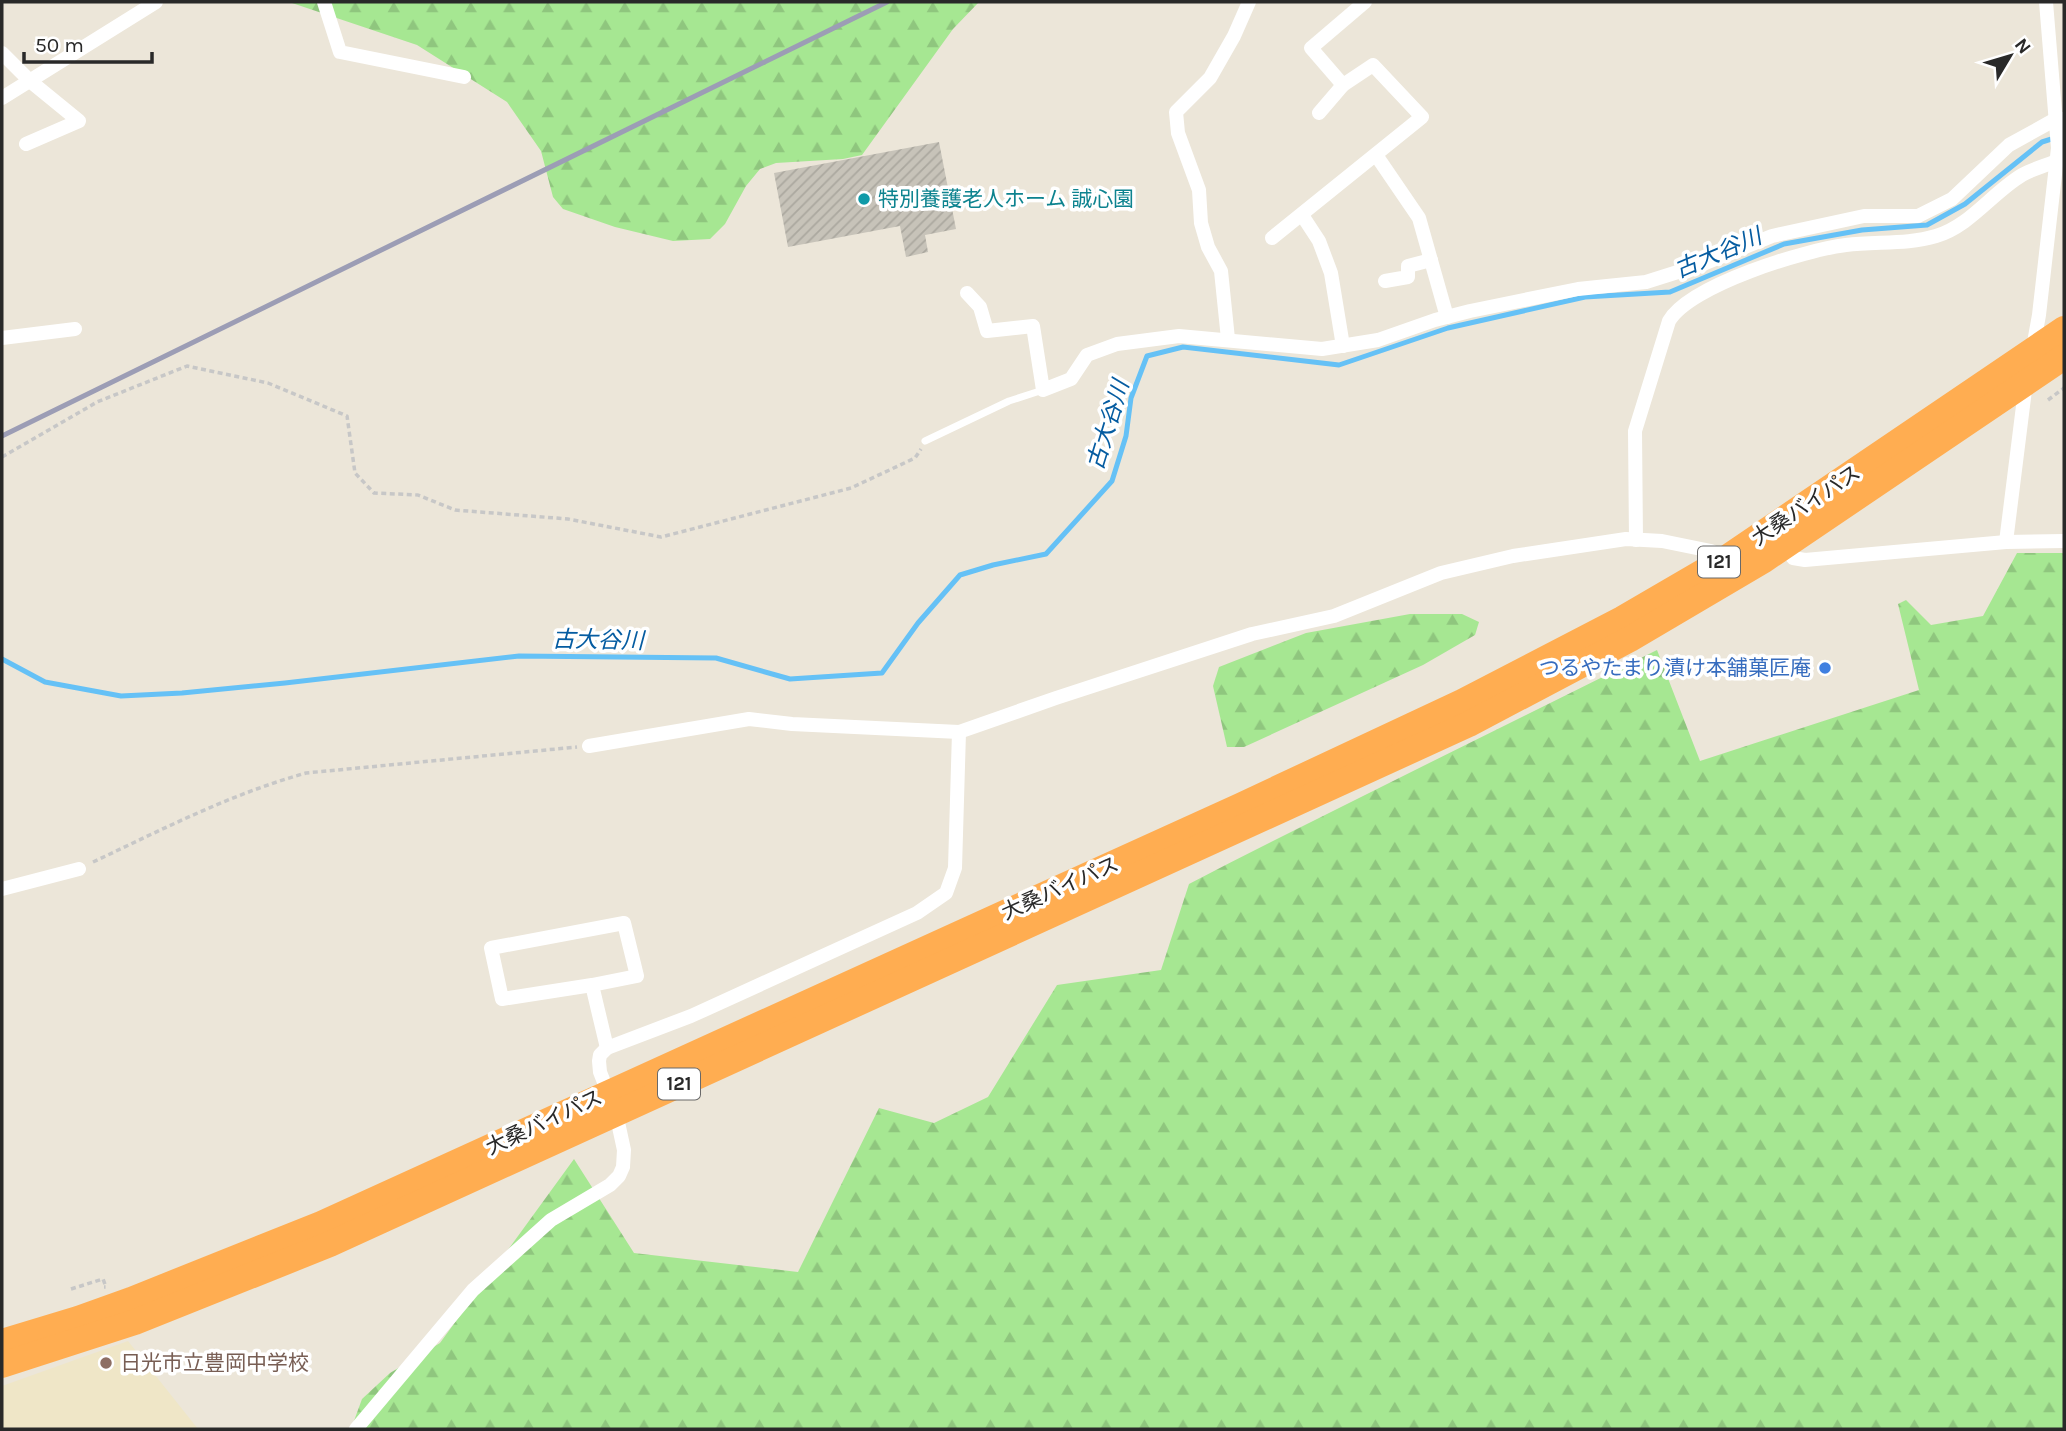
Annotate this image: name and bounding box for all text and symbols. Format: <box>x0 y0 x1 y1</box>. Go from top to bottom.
scale bar <box>24 21 152 65</box>
north arrow <box>1975 21 2045 91</box>
text: 50 m <box>35 33 84 57</box>
text: N <box>2010 34 2035 58</box>
place label: 特別養護老人ホーム 誠心園 <box>878 187 1134 211</box>
marker: 特別養護老人ホーム 誠心園 <box>856 191 872 207</box>
water label: 古大谷川 <box>1670 221 1768 283</box>
water label: 古大谷川 <box>1082 374 1135 473</box>
street label: 大桑バイパス <box>1747 460 1865 550</box>
road number: 121 <box>1698 547 1740 578</box>
water label: 古大谷川 <box>552 626 647 654</box>
place label: つるやたまり漬け本舗菓匠庵 <box>1539 656 1811 680</box>
marker: つるやたまり漬け本舗菓匠庵 <box>1817 660 1833 676</box>
street label: 大桑バイパス <box>998 851 1122 925</box>
road number: 121 <box>658 1068 700 1100</box>
street label: 大桑バイパス <box>482 1085 606 1159</box>
place label: 日光市立豊岡中学校 <box>120 1351 309 1375</box>
marker: 日光市立豊岡中学校 <box>98 1355 114 1371</box>

